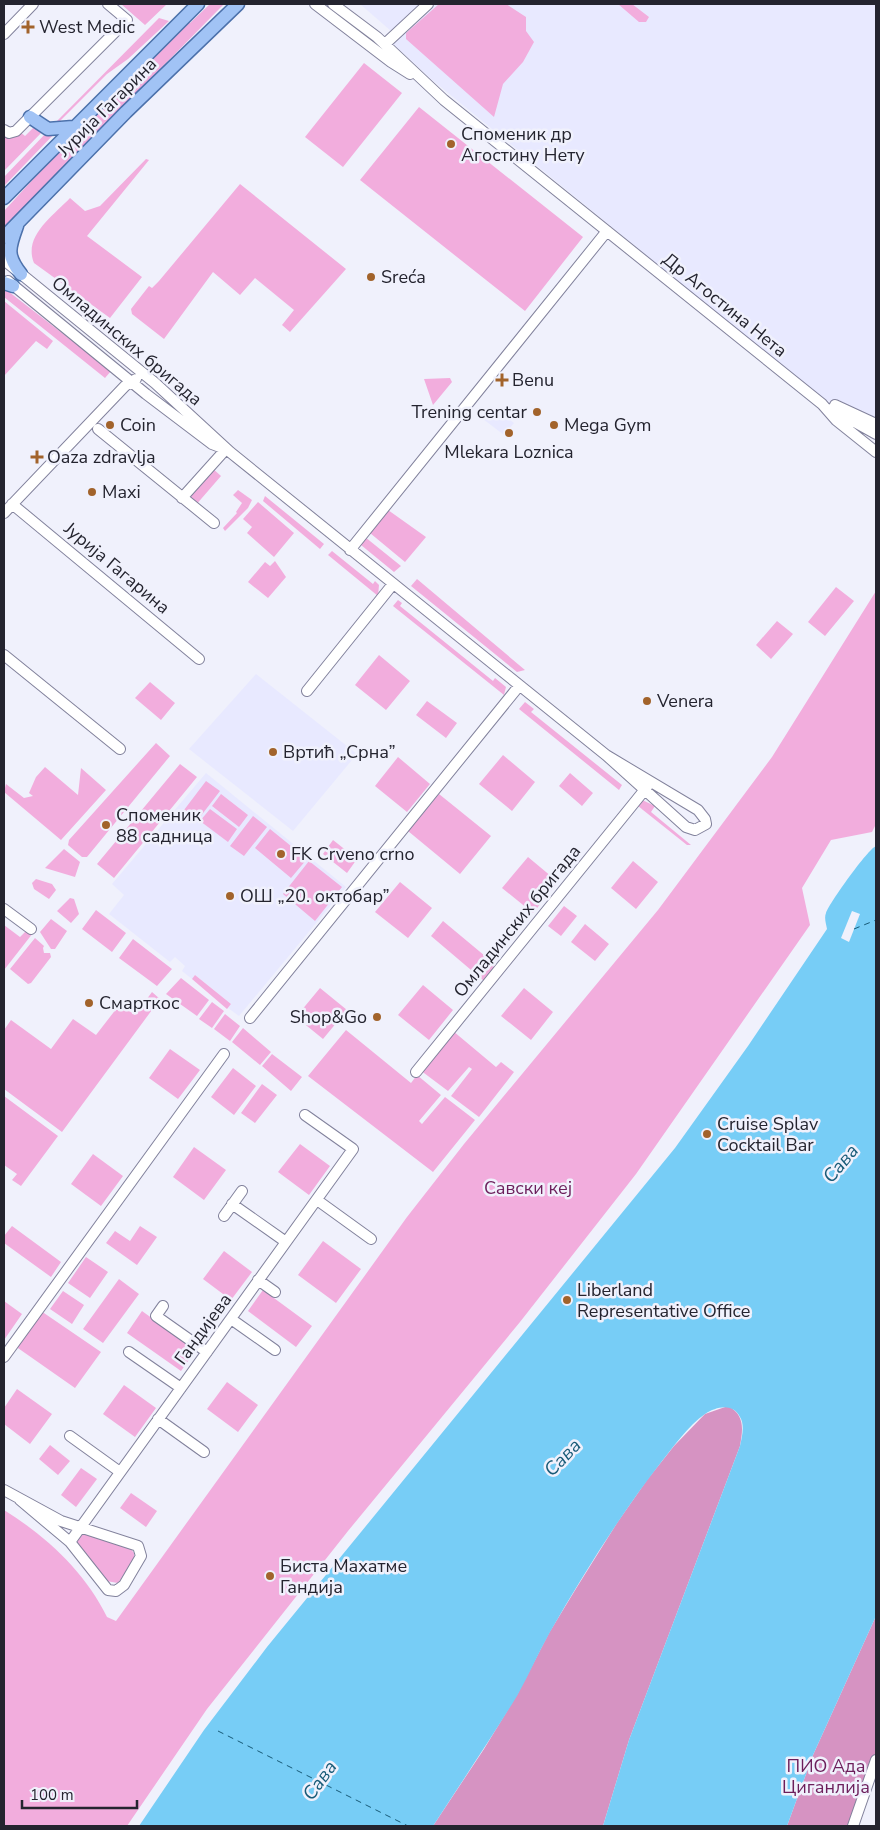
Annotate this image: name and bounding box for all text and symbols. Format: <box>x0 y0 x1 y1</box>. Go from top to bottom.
place label: West Medic <box>39 15 135 39</box>
marker: West Medic <box>21 20 35 34</box>
street label: Јурија Гагарина <box>51 52 162 163</box>
place label: Споменик др Агостину Нету <box>461 122 585 167</box>
marker: Споменик др Агостину Нету <box>445 138 457 150</box>
street label: Др Агостина Нета <box>658 247 792 363</box>
place label: Sreća <box>381 265 426 289</box>
street label: Омладинских бригада <box>47 271 207 411</box>
marker: Sreća <box>365 271 377 283</box>
place label: Benu <box>512 368 554 392</box>
marker: Benu <box>496 374 508 386</box>
place label: Trening centar <box>412 400 528 424</box>
marker: Trening centar <box>531 406 543 418</box>
place label: Coin <box>120 413 156 437</box>
place label: Mega Gym <box>564 413 651 437</box>
marker: Coin <box>104 419 116 431</box>
marker: Mega Gym <box>548 419 560 431</box>
marker: Mlekara Loznica <box>503 427 515 439</box>
place label: Mlekara Loznica <box>444 440 574 464</box>
place label: Oaza zdravlja <box>47 445 156 469</box>
marker: Oaza zdravlja <box>31 451 43 463</box>
place label: Maxi <box>102 480 141 504</box>
marker: Maxi <box>86 486 98 498</box>
street label: Јурија Гагарина <box>58 516 175 619</box>
place label: Venera <box>656 689 714 713</box>
marker: Venera <box>641 695 653 707</box>
place label: Вртић „Срна” <box>283 740 396 764</box>
marker: Вртић „Срна” <box>267 746 279 758</box>
place label: Споменик 88 садница <box>116 803 213 848</box>
marker: Споменик 88 садница <box>100 819 112 831</box>
street label: Омладинских бригада <box>448 840 586 1002</box>
place label: FK Crveno crno <box>291 842 414 866</box>
marker: FK Crveno crno <box>275 848 287 860</box>
place label: ОШ „20. октобар” <box>240 884 390 908</box>
marker: ОШ „20. октобар” <box>224 890 236 902</box>
place label: Смарткос <box>99 991 180 1015</box>
marker: Смарткос <box>83 997 95 1009</box>
place label: Shop&Go <box>290 1005 367 1029</box>
marker: Shop&Go <box>371 1011 383 1023</box>
place label: Cruise Splav Cocktail Bar <box>717 1112 819 1157</box>
marker: Cruise Splav Cocktail Bar <box>701 1128 713 1140</box>
water label: Сава <box>817 1139 865 1189</box>
park label: Савски кеј <box>484 1176 572 1200</box>
place label: Liberland Representative Office <box>577 1278 750 1323</box>
street label: Гандијева <box>169 1289 237 1369</box>
marker: Liberland Representative Office <box>561 1294 573 1306</box>
water label: Сава <box>538 1433 587 1482</box>
place label: Биста Махатме Гандија <box>280 1554 407 1599</box>
marker: Биста Махатме Гандија <box>264 1570 276 1582</box>
park label: ПИО Ада Циганлија <box>782 1754 870 1799</box>
water label: Сава <box>297 1755 343 1806</box>
scale bar <box>22 1778 138 1810</box>
text: 100 m <box>30 1785 74 1805</box>

